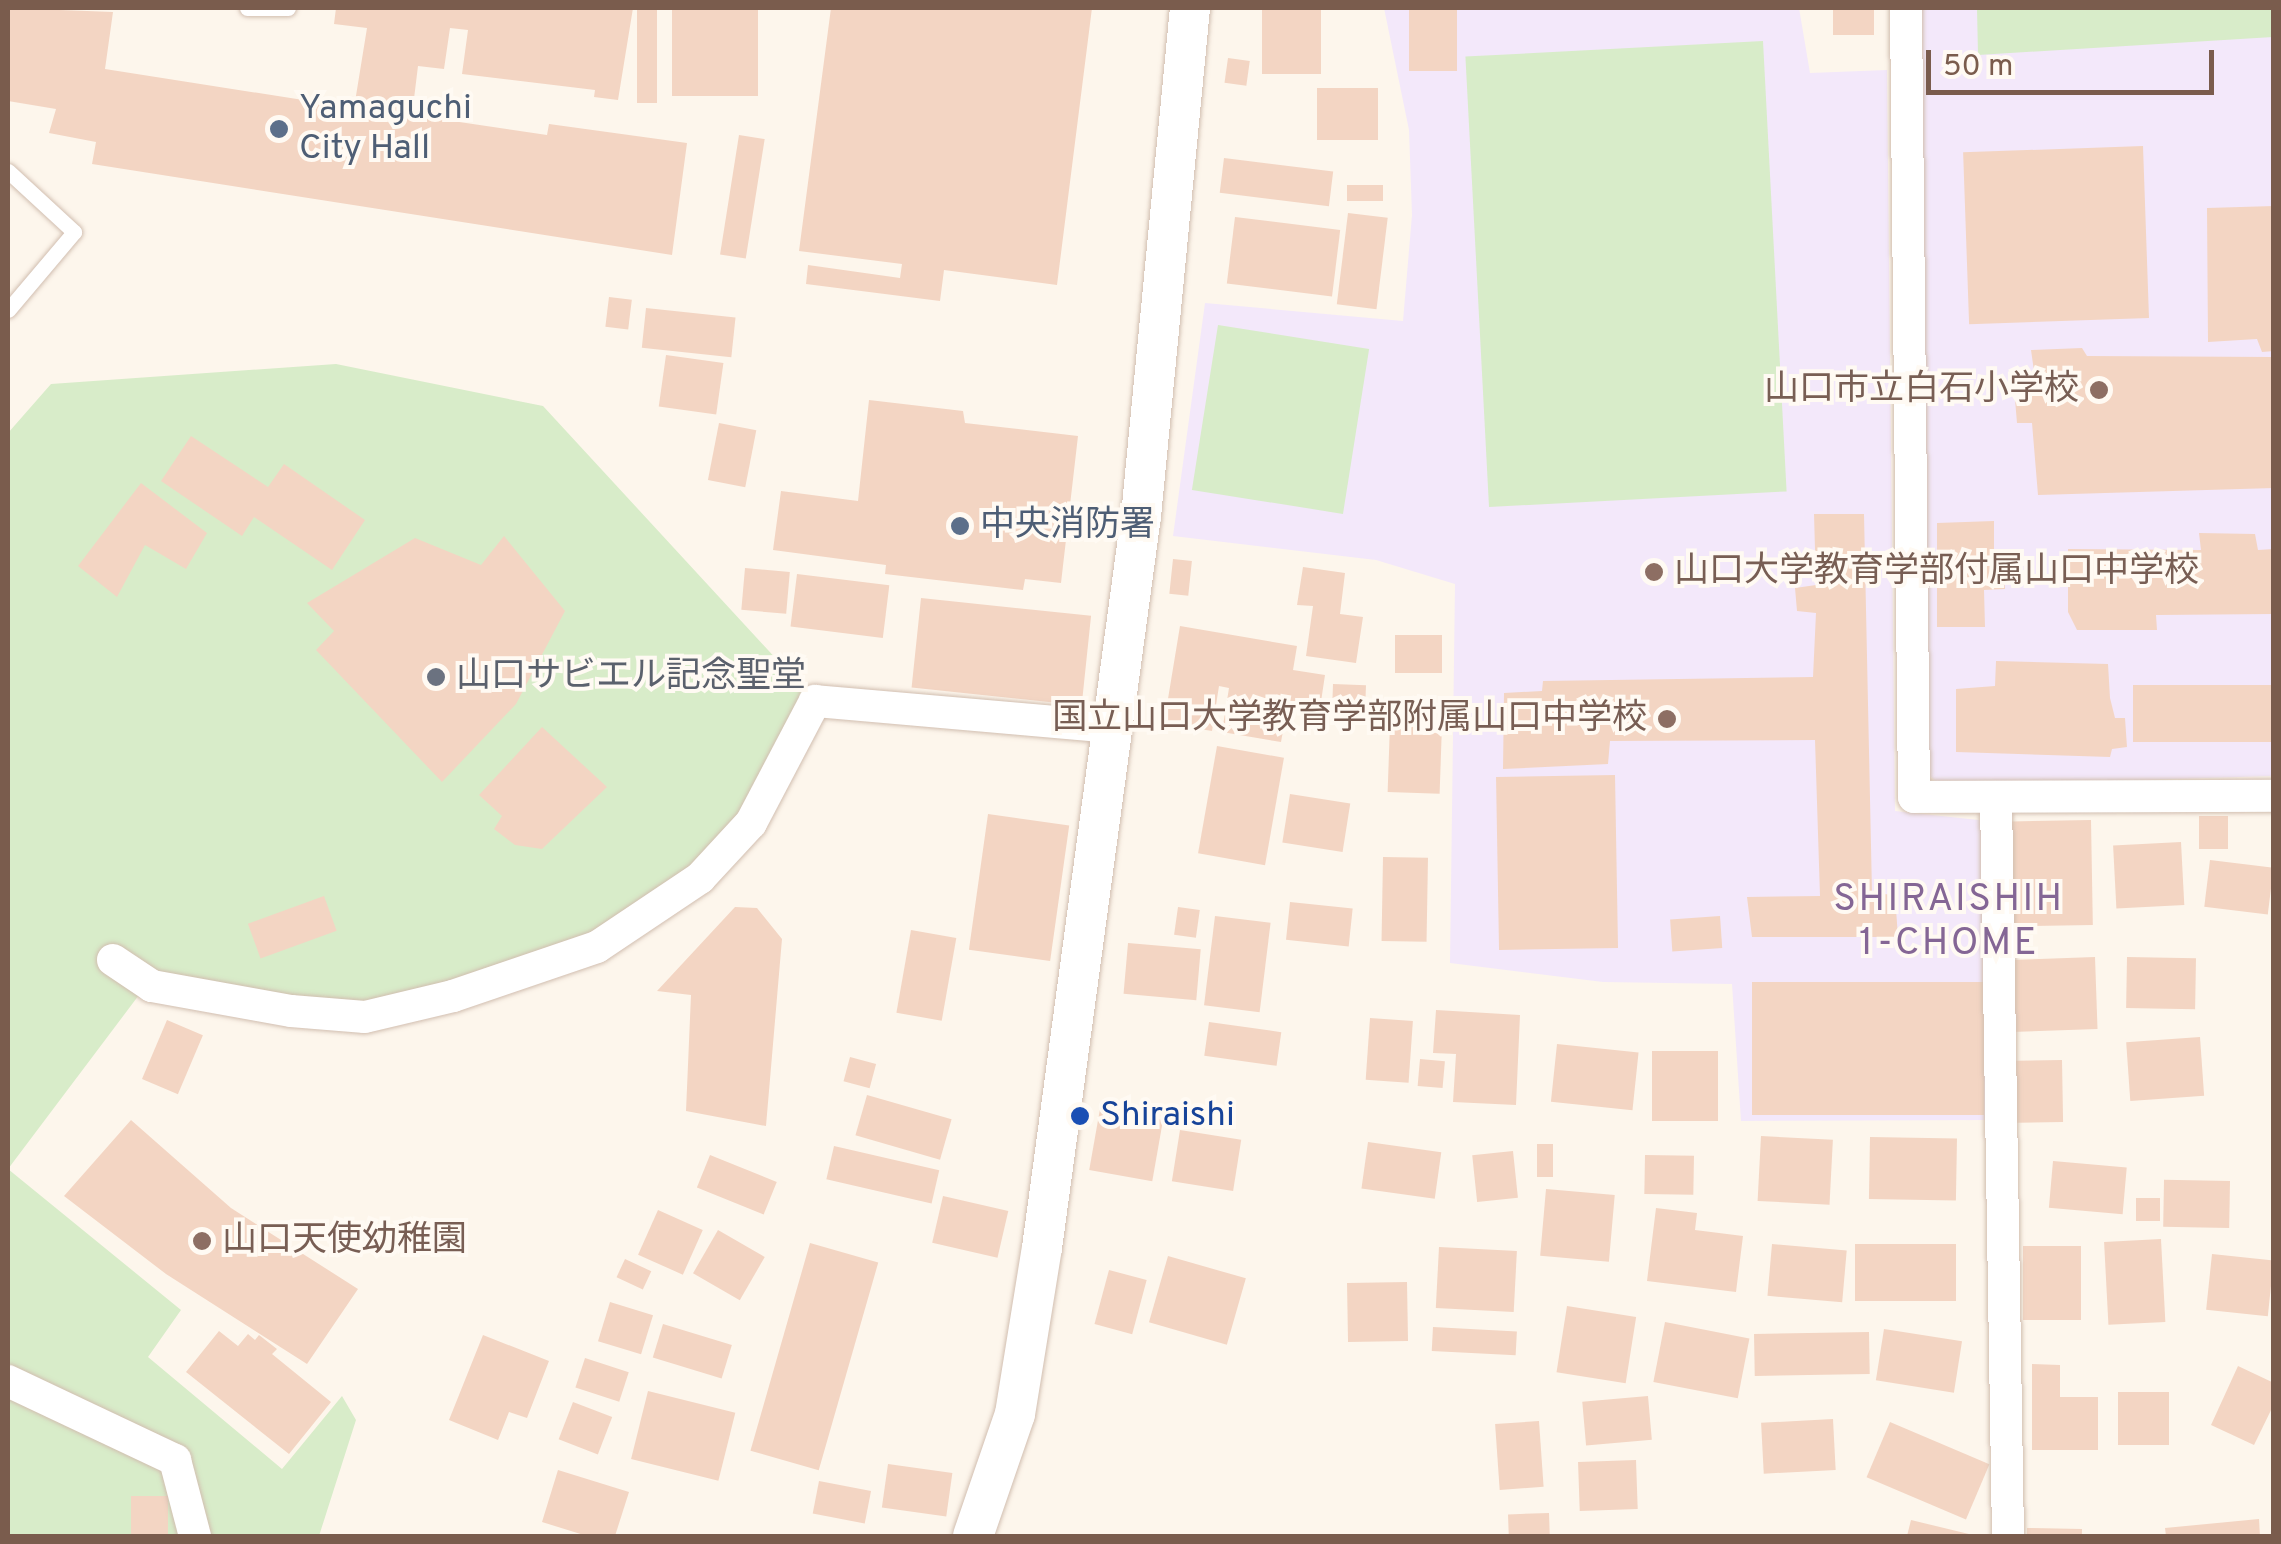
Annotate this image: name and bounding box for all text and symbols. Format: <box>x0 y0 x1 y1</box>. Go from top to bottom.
scale bar <box>1931 30 2218 92</box>
text: 50 m <box>1943 49 2013 86</box>
place label: Yamaguchi City Hall <box>299 88 472 170</box>
marker: Yamaguchi City Hall <box>268 118 290 140</box>
place label: 山口市立白石小学校 <box>1764 369 2079 411</box>
marker: 山口市立白石小学校 <box>2088 379 2110 401</box>
place label: 中央消防署 <box>980 505 1155 547</box>
marker: 中央消防署 <box>949 515 971 537</box>
place label: 山口大学教育学部付属山口中学校 <box>1674 551 2199 593</box>
marker: 山口大学教育学部付属山口中学校 <box>1643 561 1665 583</box>
place label: 山口サビエル記念聖堂 <box>456 656 806 698</box>
marker: 山口サビエル記念聖堂 <box>425 666 447 688</box>
place label: 国立山口大学教育学部附属山口中学校 <box>1052 698 1647 740</box>
marker: 国立山口大学教育学部附属山口中学校 <box>1656 708 1678 730</box>
district label: SHIRAISHIH 1-CHOME <box>1833 878 2065 968</box>
place label: Shiraishi <box>1100 1095 1235 1137</box>
marker: Shiraishi <box>1069 1105 1091 1127</box>
place label: 山口天使幼稚園 <box>222 1220 467 1262</box>
marker: 山口天使幼稚園 <box>191 1230 213 1252</box>

